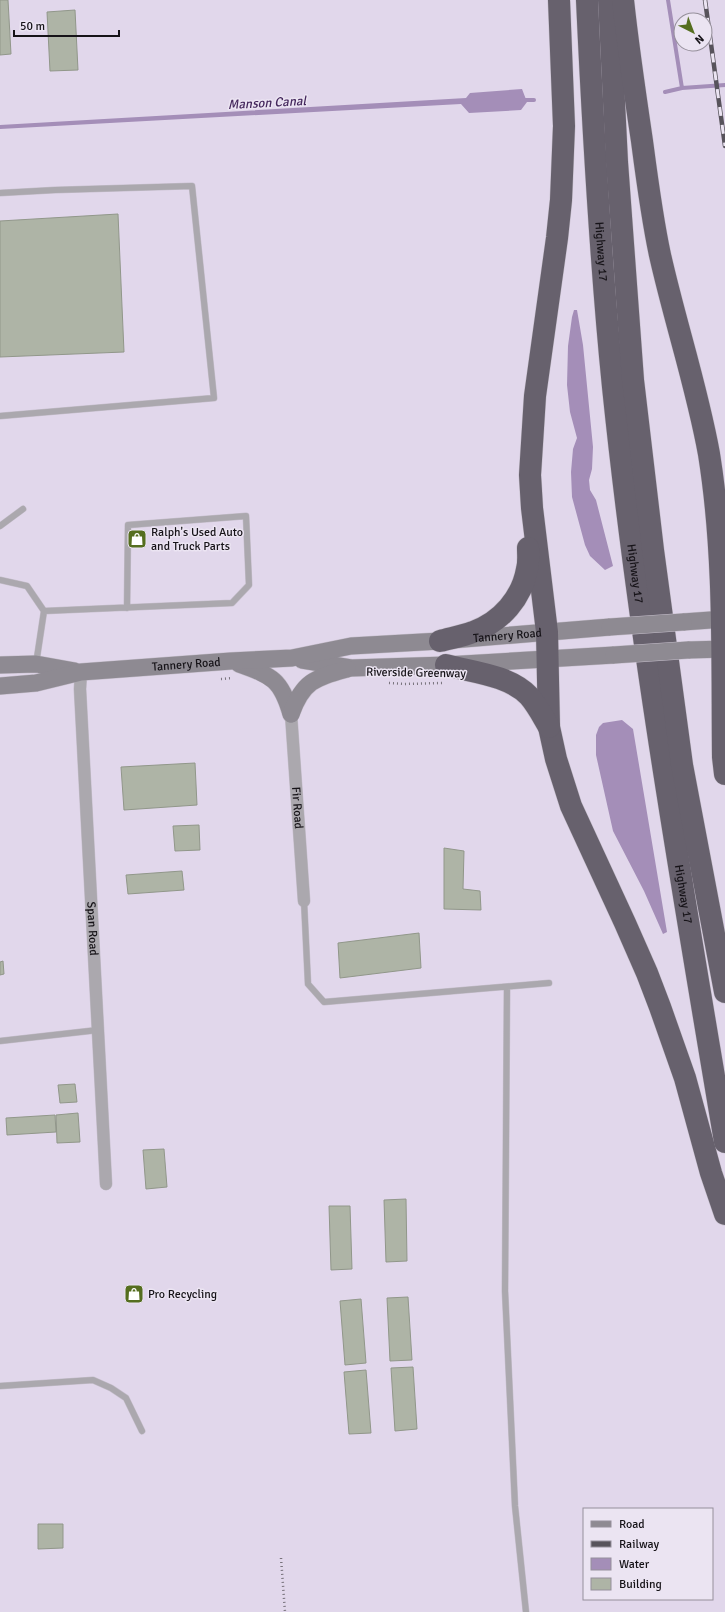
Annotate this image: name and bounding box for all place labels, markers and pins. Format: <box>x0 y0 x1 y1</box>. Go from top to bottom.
place label: Ralph's Used Auto and Truck Parts <box>151 525 243 554</box>
shop icon: Ralph's Used Auto and Truck Parts <box>126 528 148 550</box>
shop icon: Pro Recycling <box>123 1283 145 1305</box>
place label: Pro Recycling <box>148 1287 217 1302</box>

